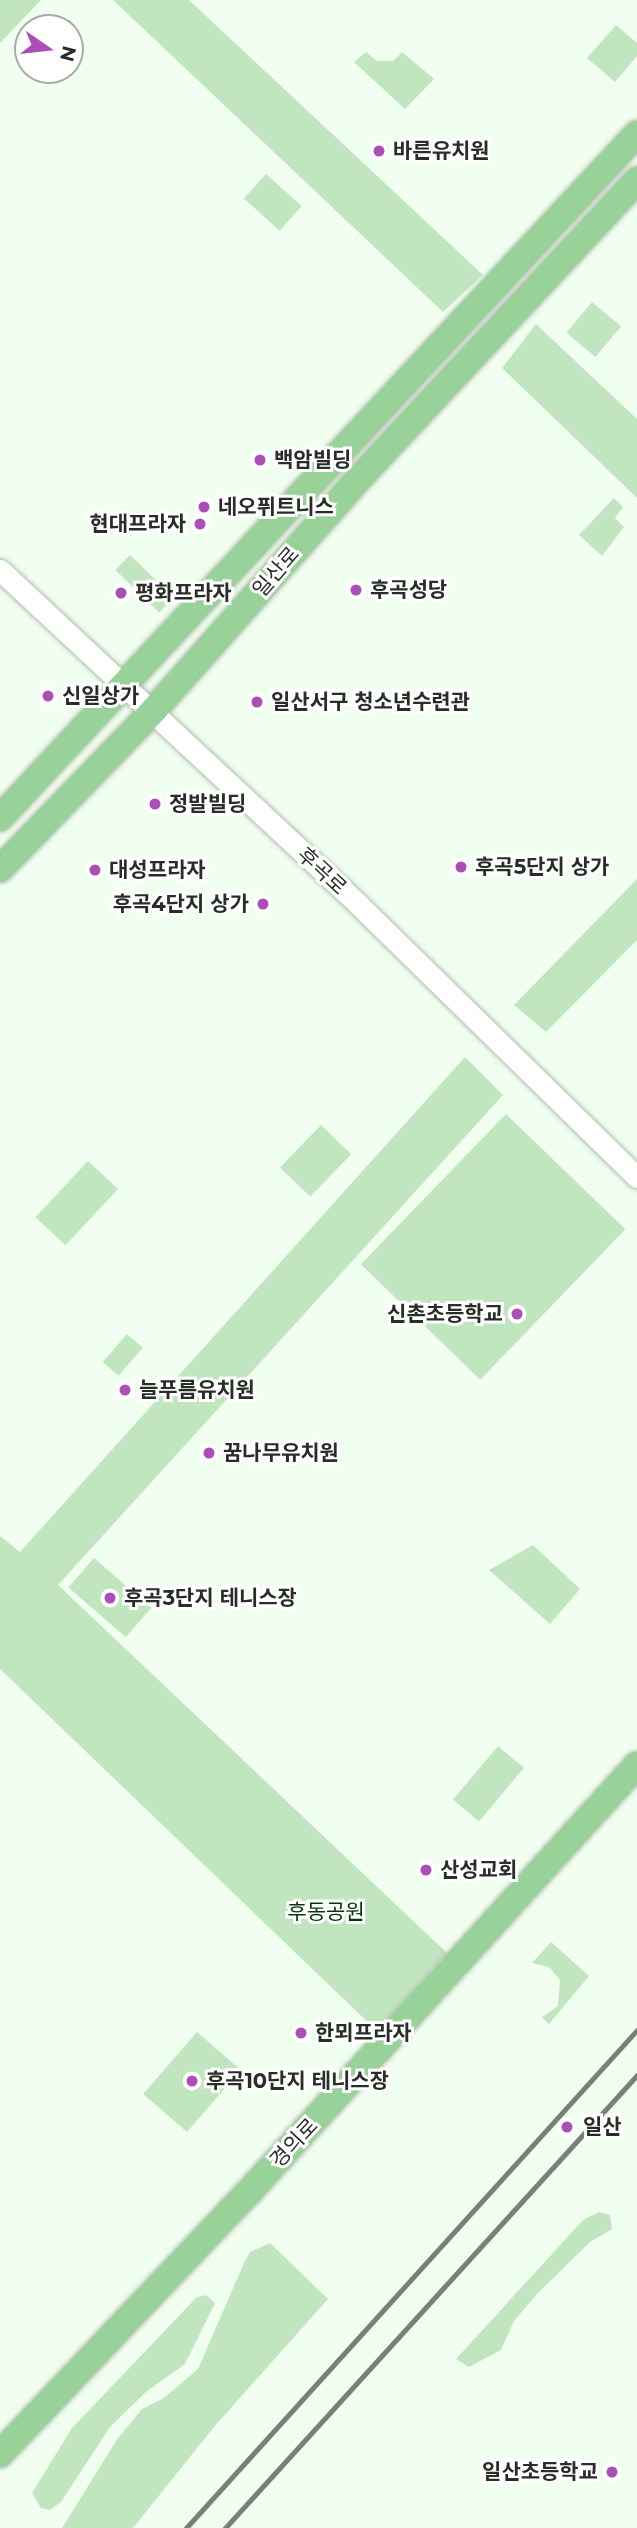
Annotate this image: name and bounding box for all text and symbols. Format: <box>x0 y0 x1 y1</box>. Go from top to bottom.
north arrow <box>14 14 84 84</box>
text: N <box>55 43 81 64</box>
place label: 바른유치원 <box>393 138 490 164</box>
marker: 바른유치원 <box>371 143 387 159</box>
place label: 백암빌딩 <box>274 447 351 473</box>
marker: 백암빌딩 <box>252 452 268 468</box>
place label: 네오퓌트니스 <box>218 494 334 520</box>
marker: 네오퓌트니스 <box>196 499 212 515</box>
place label: 현대프라자 <box>89 511 186 537</box>
marker: 현대프라자 <box>192 516 208 532</box>
street label: 일산로 <box>247 542 305 602</box>
place label: 후곡성당 <box>370 577 447 603</box>
place label: 평화프라자 <box>135 580 232 606</box>
marker: 후곡성당 <box>348 582 364 598</box>
marker: 평화프라자 <box>113 585 129 601</box>
place label: 신일상가 <box>62 683 139 709</box>
marker: 신일상가 <box>40 688 56 704</box>
place label: 일산서구 청소년수련관 <box>271 689 470 715</box>
marker: 일산서구 청소년수련관 <box>249 694 265 710</box>
place label: 정발빌딩 <box>169 791 246 817</box>
marker: 정발빌딩 <box>147 796 163 812</box>
street label: 후곡로 <box>292 842 352 900</box>
place label: 후곡5단지 상가 <box>475 854 609 880</box>
place label: 대성프라자 <box>109 857 206 883</box>
marker: 후곡5단지 상가 <box>453 859 469 875</box>
marker: 대성프라자 <box>87 862 103 878</box>
place label: 후곡4단지 상가 <box>113 891 249 917</box>
marker: 후곡4단지 상가 <box>255 896 271 912</box>
place label: 신촌초등학교 <box>387 1301 503 1327</box>
marker: 신촌초등학교 <box>509 1306 525 1322</box>
place label: 늘푸름유치원 <box>139 1377 255 1403</box>
marker: 늘푸름유치원 <box>117 1382 133 1398</box>
place label: 꿈나무유치원 <box>223 1440 339 1466</box>
marker: 꿈나무유치원 <box>201 1445 217 1461</box>
place label: 후곡3단지 테니스장 <box>124 1585 297 1611</box>
marker: 후곡3단지 테니스장 <box>102 1590 118 1606</box>
place label: 산성교회 <box>440 1857 517 1883</box>
marker: 산성교회 <box>418 1862 434 1878</box>
park label: 후동공원 <box>287 1899 365 1925</box>
place label: 한뫼프라자 <box>315 2020 412 2046</box>
marker: 한뫼프라자 <box>293 2025 309 2041</box>
place label: 후곡10단지 테니스장 <box>206 2068 389 2094</box>
marker: 후곡10단지 테니스장 <box>184 2073 200 2089</box>
street label: 경의로 <box>265 2113 323 2173</box>
place label: 일산 <box>583 2114 622 2140</box>
marker: 일산 <box>557 2117 577 2137</box>
place label: 일산초등학교 <box>482 2459 598 2485</box>
marker: 일산초등학교 <box>604 2464 620 2480</box>

